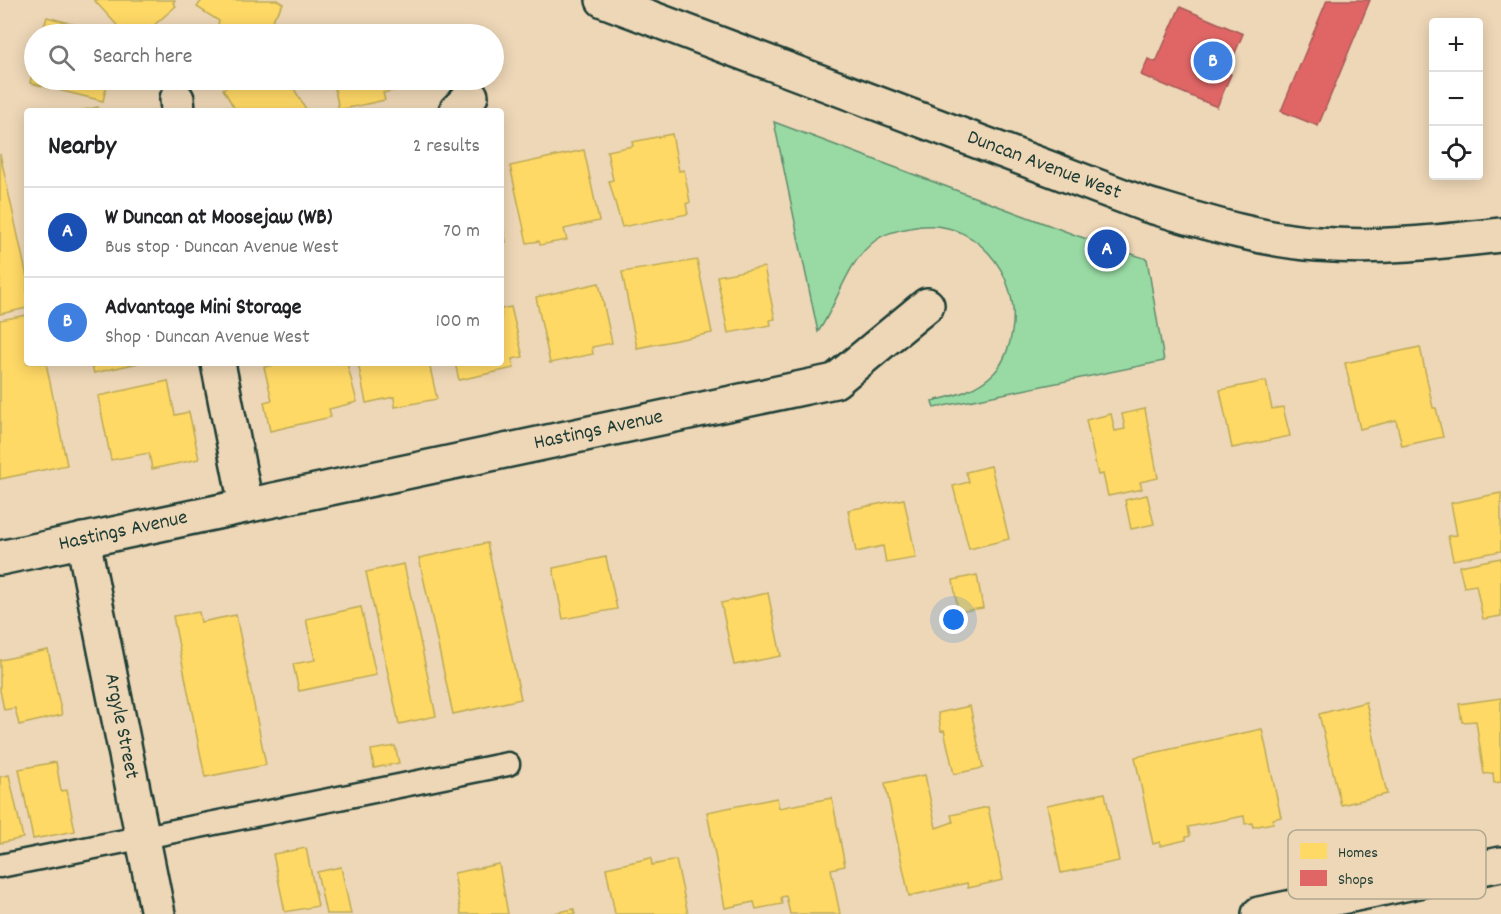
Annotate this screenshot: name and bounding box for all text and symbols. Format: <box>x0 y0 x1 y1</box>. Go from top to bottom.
map controls <box>1429 18 1483 180</box>
button: + <box>1429 18 1483 72</box>
search box <box>24 24 504 90</box>
pin: B <box>1194 38 1232 84</box>
icon: search <box>45 41 78 74</box>
text: Search here <box>93 42 192 73</box>
button: − <box>1429 72 1483 126</box>
street label: Duncan Avenue West <box>962 123 1125 209</box>
button: locate <box>1429 126 1483 180</box>
text: Nearby <box>48 129 116 166</box>
text: 2 results <box>413 133 480 161</box>
text: W Duncan at Moosejaw (WB) <box>105 203 332 234</box>
text: A <box>62 218 73 246</box>
text: 70 m <box>443 218 480 246</box>
pin: A <box>1088 226 1126 272</box>
text: Bus stop · Duncan Avenue West <box>105 234 339 262</box>
text: Advantage Mini Storage <box>105 293 301 324</box>
text: B <box>63 308 72 336</box>
text: 100 m <box>436 308 480 336</box>
text: Shop · Duncan Avenue West <box>105 324 310 352</box>
street label: Hastings Avenue <box>531 403 666 459</box>
street label: Hastings Avenue <box>56 504 191 560</box>
your location <box>939 605 968 634</box>
street label: Argyle Street <box>95 671 146 782</box>
legend <box>1288 830 1486 899</box>
text: Homes <box>1338 842 1378 865</box>
text: Shops <box>1338 869 1374 892</box>

